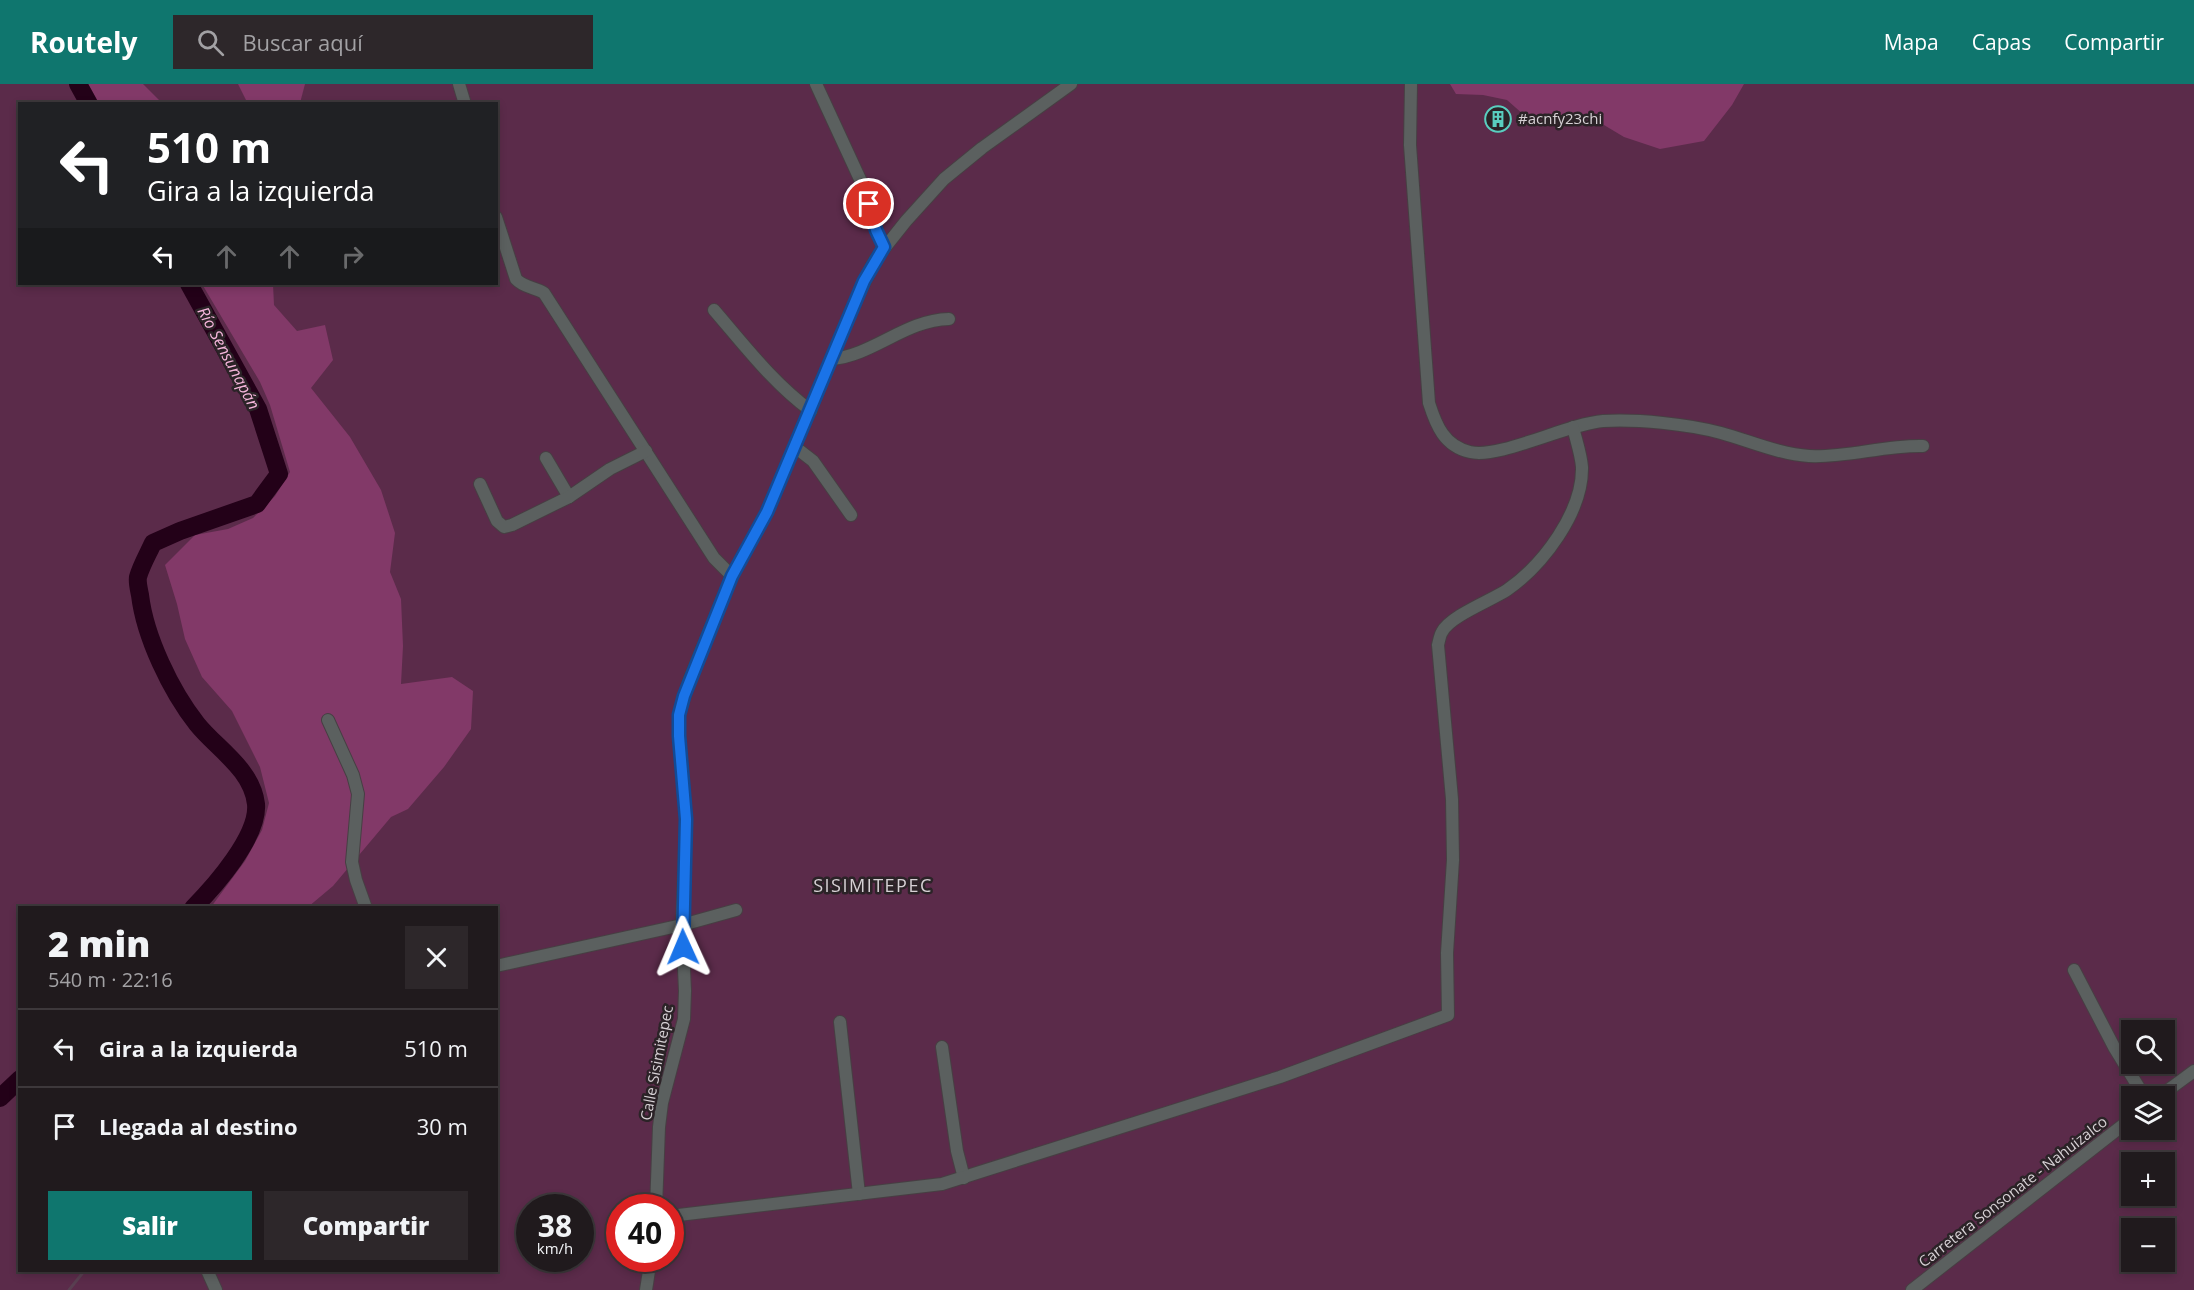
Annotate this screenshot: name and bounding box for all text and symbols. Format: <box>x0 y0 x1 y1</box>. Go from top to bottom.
search box <box>173 15 593 69</box>
text: Routely <box>30 23 137 61</box>
icon: search <box>194 26 227 59</box>
text: Buscar aquí <box>242 27 363 57</box>
text: Mapa <box>1884 28 1939 56</box>
text: Capas <box>1972 28 2031 56</box>
text: Compartir <box>2064 28 2164 56</box>
building icon: #acnfy23chi <box>1483 104 1513 134</box>
place label: #acnfy23chi <box>1518 108 1602 128</box>
text: 510 m <box>147 118 271 175</box>
icon: left <box>48 126 126 204</box>
text: Gira a la izquierda <box>147 172 374 209</box>
pin <box>843 178 894 229</box>
icon: arrive <box>852 187 885 220</box>
icon: left <box>147 240 180 273</box>
icon: ahead <box>210 240 243 273</box>
icon: ahead <box>273 240 306 273</box>
icon: right <box>336 240 369 273</box>
water label: Río Sensunapán <box>193 303 265 413</box>
district label: SISIMITEPEC <box>813 873 933 897</box>
position arrow <box>651 915 715 979</box>
text: 2 min <box>48 919 150 968</box>
button: close <box>405 926 468 989</box>
text: 540 m · 22:16 <box>48 966 173 993</box>
street label: Calle Sisimitepec <box>635 1004 677 1122</box>
map controls <box>2121 1020 2175 1272</box>
button: search <box>2121 1020 2175 1074</box>
icon: left <box>48 1032 81 1065</box>
text: Gira a la izquierda <box>99 1033 298 1063</box>
text: 510 m <box>404 1033 468 1063</box>
button: layers <box>2121 1086 2175 1140</box>
icon: arrive <box>48 1110 81 1143</box>
text: Llegada al destino <box>99 1111 298 1141</box>
text: 30 m <box>417 1111 468 1141</box>
street label: Carretera Sonsonate - Nahuizalco <box>1914 1111 2111 1271</box>
button: + <box>2121 1152 2175 1206</box>
button: Salir <box>48 1191 252 1260</box>
button: Compartir <box>264 1191 468 1260</box>
speed limit sign: 40 <box>606 1194 684 1272</box>
text: 38 <box>538 1205 572 1246</box>
button: − <box>2121 1218 2175 1272</box>
text: km/h <box>537 1238 573 1258</box>

